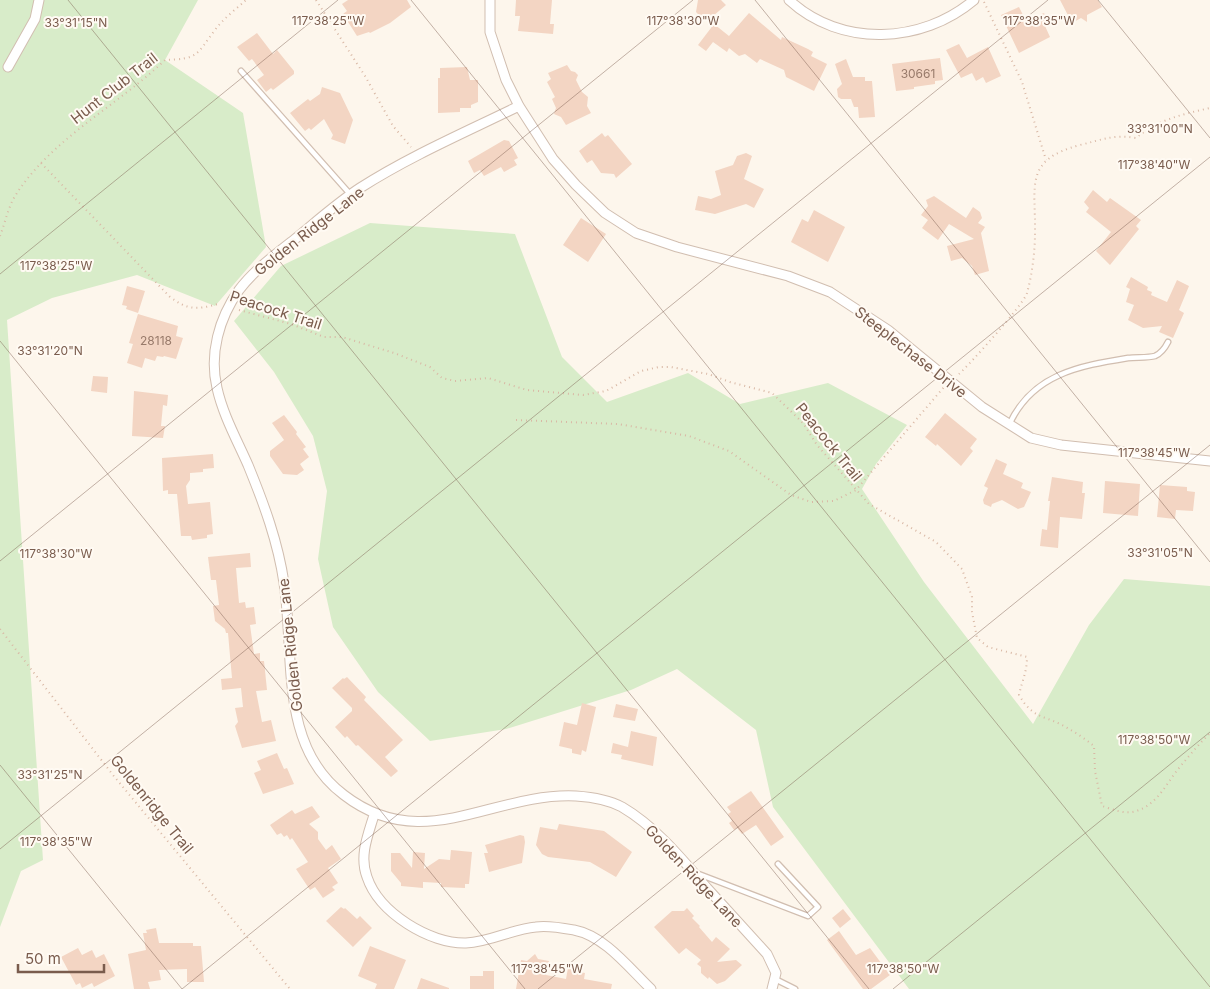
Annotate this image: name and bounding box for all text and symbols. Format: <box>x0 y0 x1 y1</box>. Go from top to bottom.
text: 117°38'25"W <box>292 13 364 28</box>
text: 117°38'30"W <box>647 13 720 28</box>
text: 117°38'35"W <box>1003 13 1075 28</box>
text: 33°31'15"N <box>45 15 107 30</box>
street label: Hunt Club Trail <box>67 48 161 128</box>
house number: 30661 <box>901 66 935 81</box>
text: 33°31'00"N <box>1127 121 1193 136</box>
text: 117°38'40"W <box>1118 157 1190 172</box>
street label: Golden Ridge Lane <box>250 182 368 280</box>
text: 117°38'25"W <box>20 258 92 273</box>
street label: Peacock Trail <box>228 286 324 334</box>
street label: Steeplechase Drive <box>851 302 971 402</box>
house number: 28118 <box>140 333 172 348</box>
text: 33°31'20"N <box>17 343 83 358</box>
street label: Peacock Trail <box>792 399 866 485</box>
text: 117°38'45"W <box>1118 445 1190 460</box>
text: 33°31'05"N <box>1127 545 1193 560</box>
text: 117°38'30"W <box>20 546 93 561</box>
street label: Golden Ridge Lane <box>274 577 306 713</box>
text: 117°38'50"W <box>1118 732 1191 747</box>
street label: Goldenridge Trail <box>106 751 198 857</box>
text: 33°31'25"N <box>17 767 83 782</box>
street label: Golden Ridge Lane <box>641 821 747 931</box>
text: 117°38'35"W <box>20 834 92 849</box>
scale bar <box>18 942 104 974</box>
text: 50 m <box>25 949 61 968</box>
text: 117°38'45"W <box>511 961 583 976</box>
text: 117°38'50"W <box>867 961 940 976</box>

